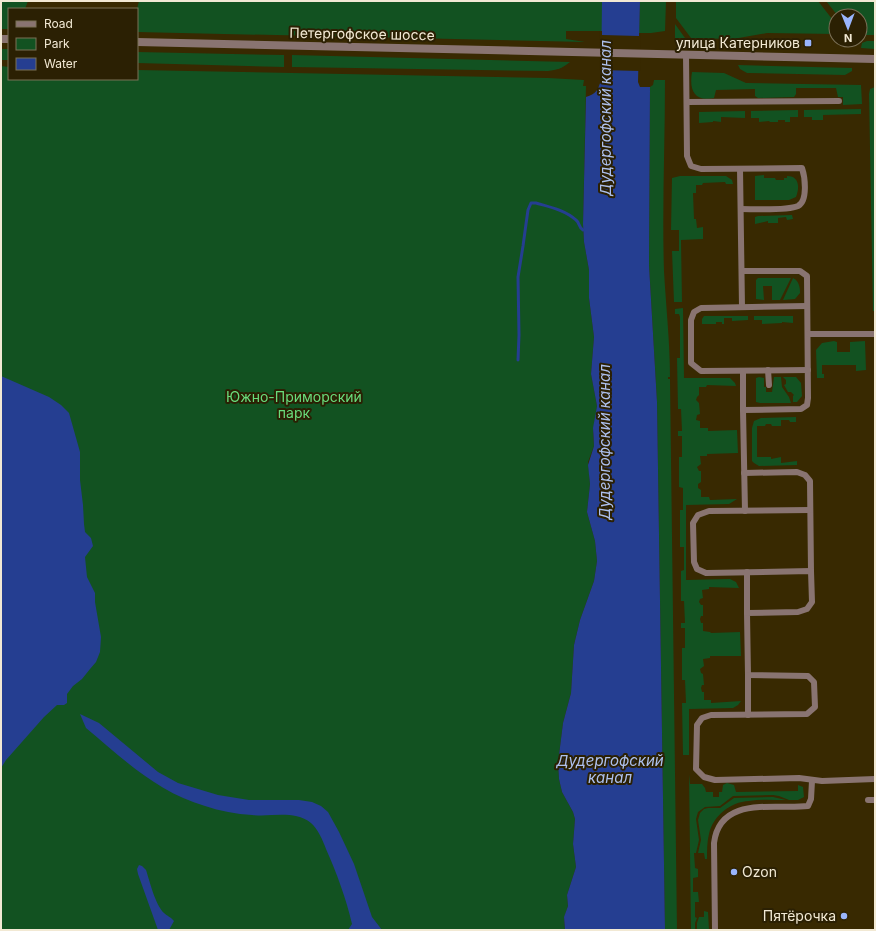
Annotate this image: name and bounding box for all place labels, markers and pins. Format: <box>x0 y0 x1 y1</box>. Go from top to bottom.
place label: улица Катерников <box>676 34 800 51</box>
marker: улица Катерников <box>803 38 813 48</box>
place label: Ozon <box>742 863 777 880</box>
marker: Ozon <box>729 867 739 877</box>
place label: Пятёрочка <box>763 907 836 924</box>
marker: Пятёрочка <box>839 911 849 921</box>

